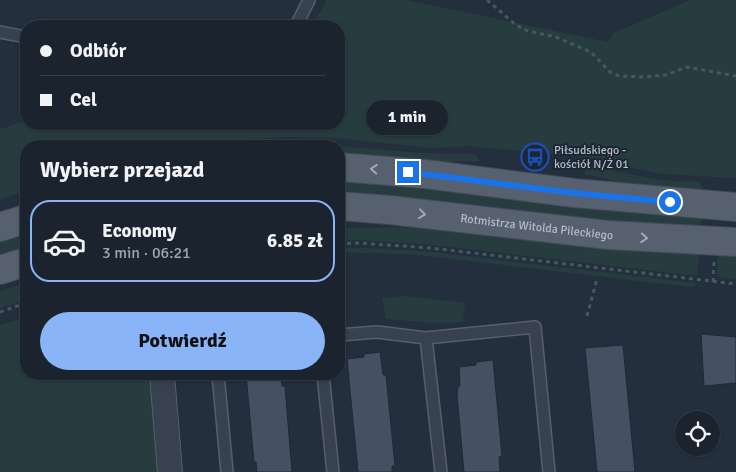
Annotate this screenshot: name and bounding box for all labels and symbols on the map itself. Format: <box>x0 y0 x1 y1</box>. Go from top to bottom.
callout: 1 min <box>367 100 449 134</box>
bus stop icon: Piłsudskiego - kościół N/Ż 01 <box>520 142 550 172</box>
place label: Piłsudskiego - kościół N/Ż 01 <box>554 143 629 172</box>
route end <box>397 161 419 183</box>
one-way arrow <box>370 164 378 175</box>
route start <box>659 191 681 213</box>
one-way arrow <box>418 208 426 219</box>
street label: Rotmistrza Witolda Pileckiego <box>460 211 614 243</box>
one-way arrow <box>640 232 648 243</box>

